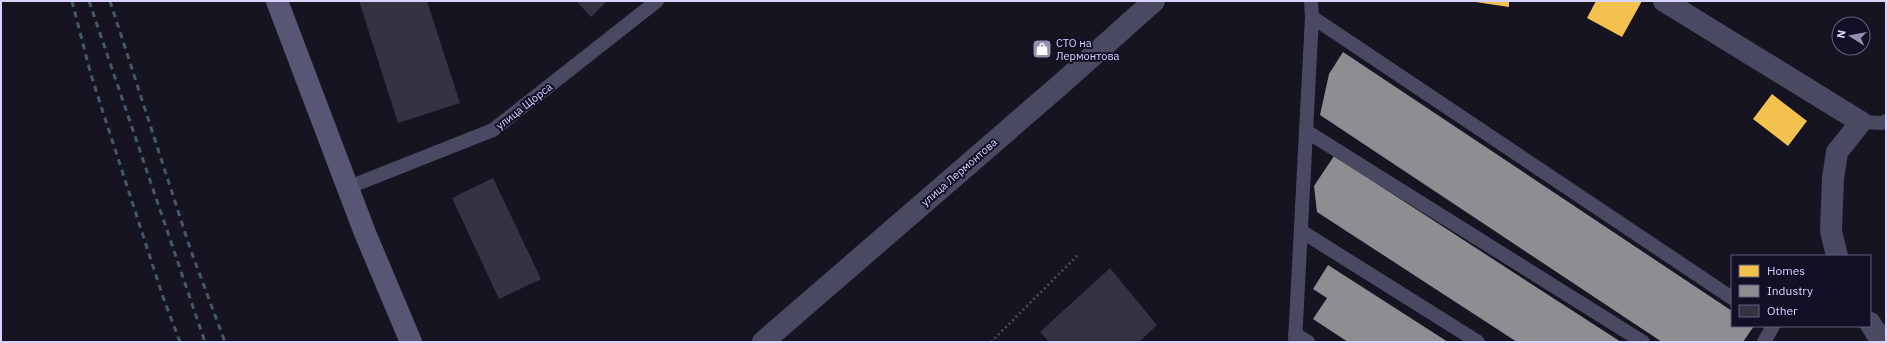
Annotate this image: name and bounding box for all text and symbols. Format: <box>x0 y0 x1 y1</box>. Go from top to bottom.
north arrow <box>1831 16 1871 56</box>
text: N <box>1834 29 1849 39</box>
place label: СТО на Лермонтова <box>1056 36 1120 63</box>
shop icon: СТО на Лермонтова <box>1031 38 1053 60</box>
street label: улица Щорса <box>493 80 555 132</box>
street label: улица Лермонтова <box>918 135 1000 209</box>
legend <box>1731 255 1871 327</box>
text: Homes <box>1767 263 1805 278</box>
text: Industry <box>1767 283 1813 298</box>
text: Other <box>1767 303 1798 318</box>

